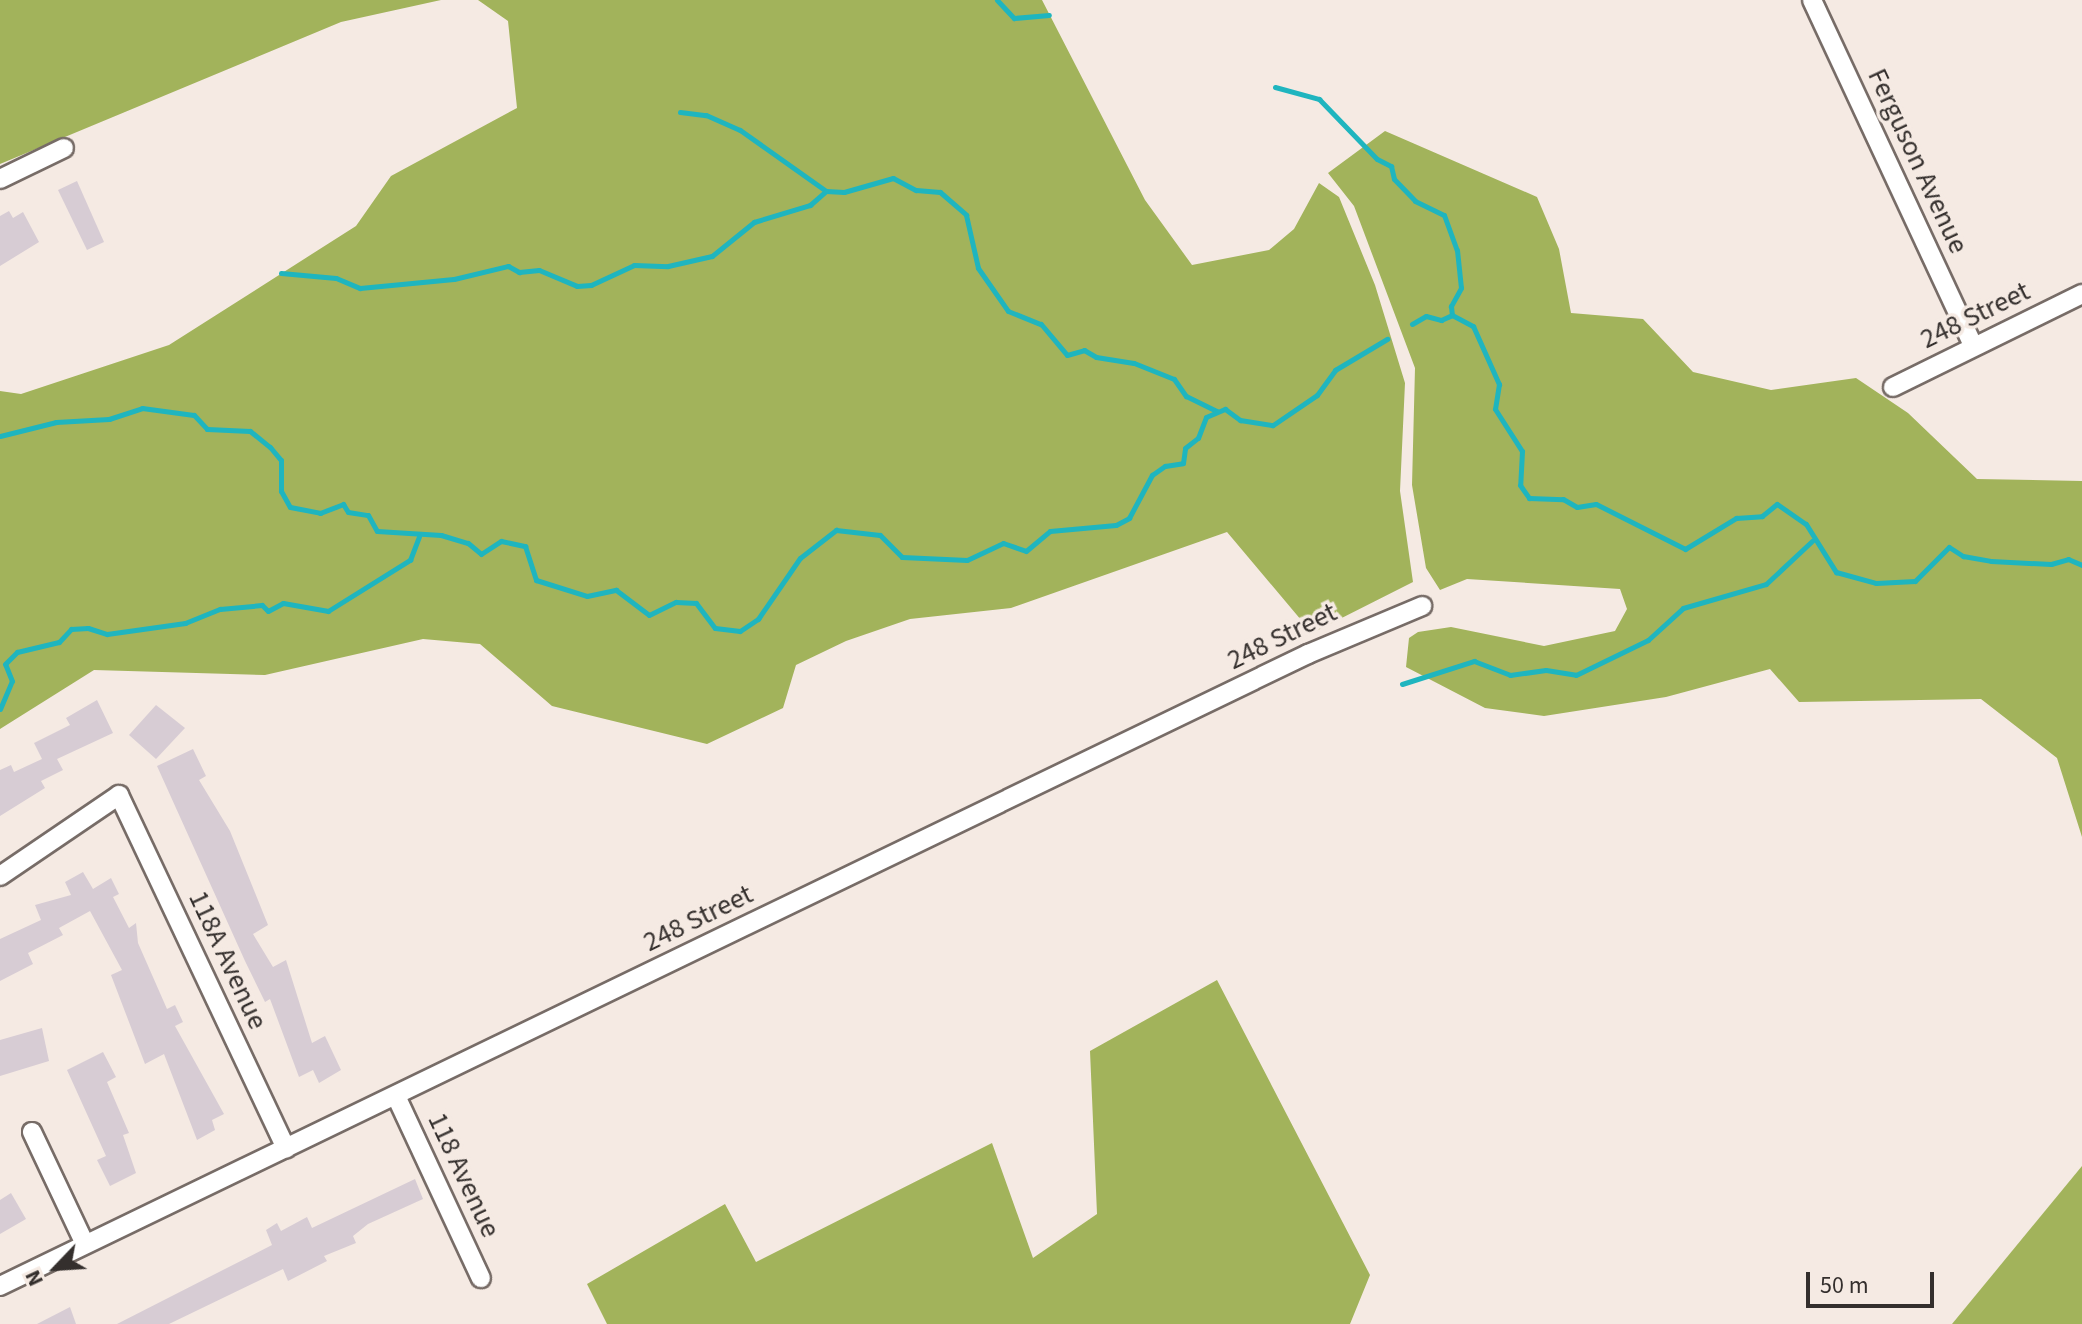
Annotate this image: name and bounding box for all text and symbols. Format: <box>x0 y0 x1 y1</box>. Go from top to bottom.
street label: Ferguson Avenue <box>1860 63 1976 259</box>
street label: 248 Street <box>1915 274 2035 356</box>
street label: 248 Street <box>1222 595 1342 677</box>
street label: 248 Street <box>638 877 758 959</box>
street label: 118A Avenue <box>181 885 275 1035</box>
street label: 118 Avenue <box>421 1107 507 1243</box>
north arrow <box>16 1228 96 1308</box>
scale bar <box>1810 1256 1938 1306</box>
text: N <box>17 1265 52 1292</box>
text: 50 m <box>1820 1268 1869 1303</box>

